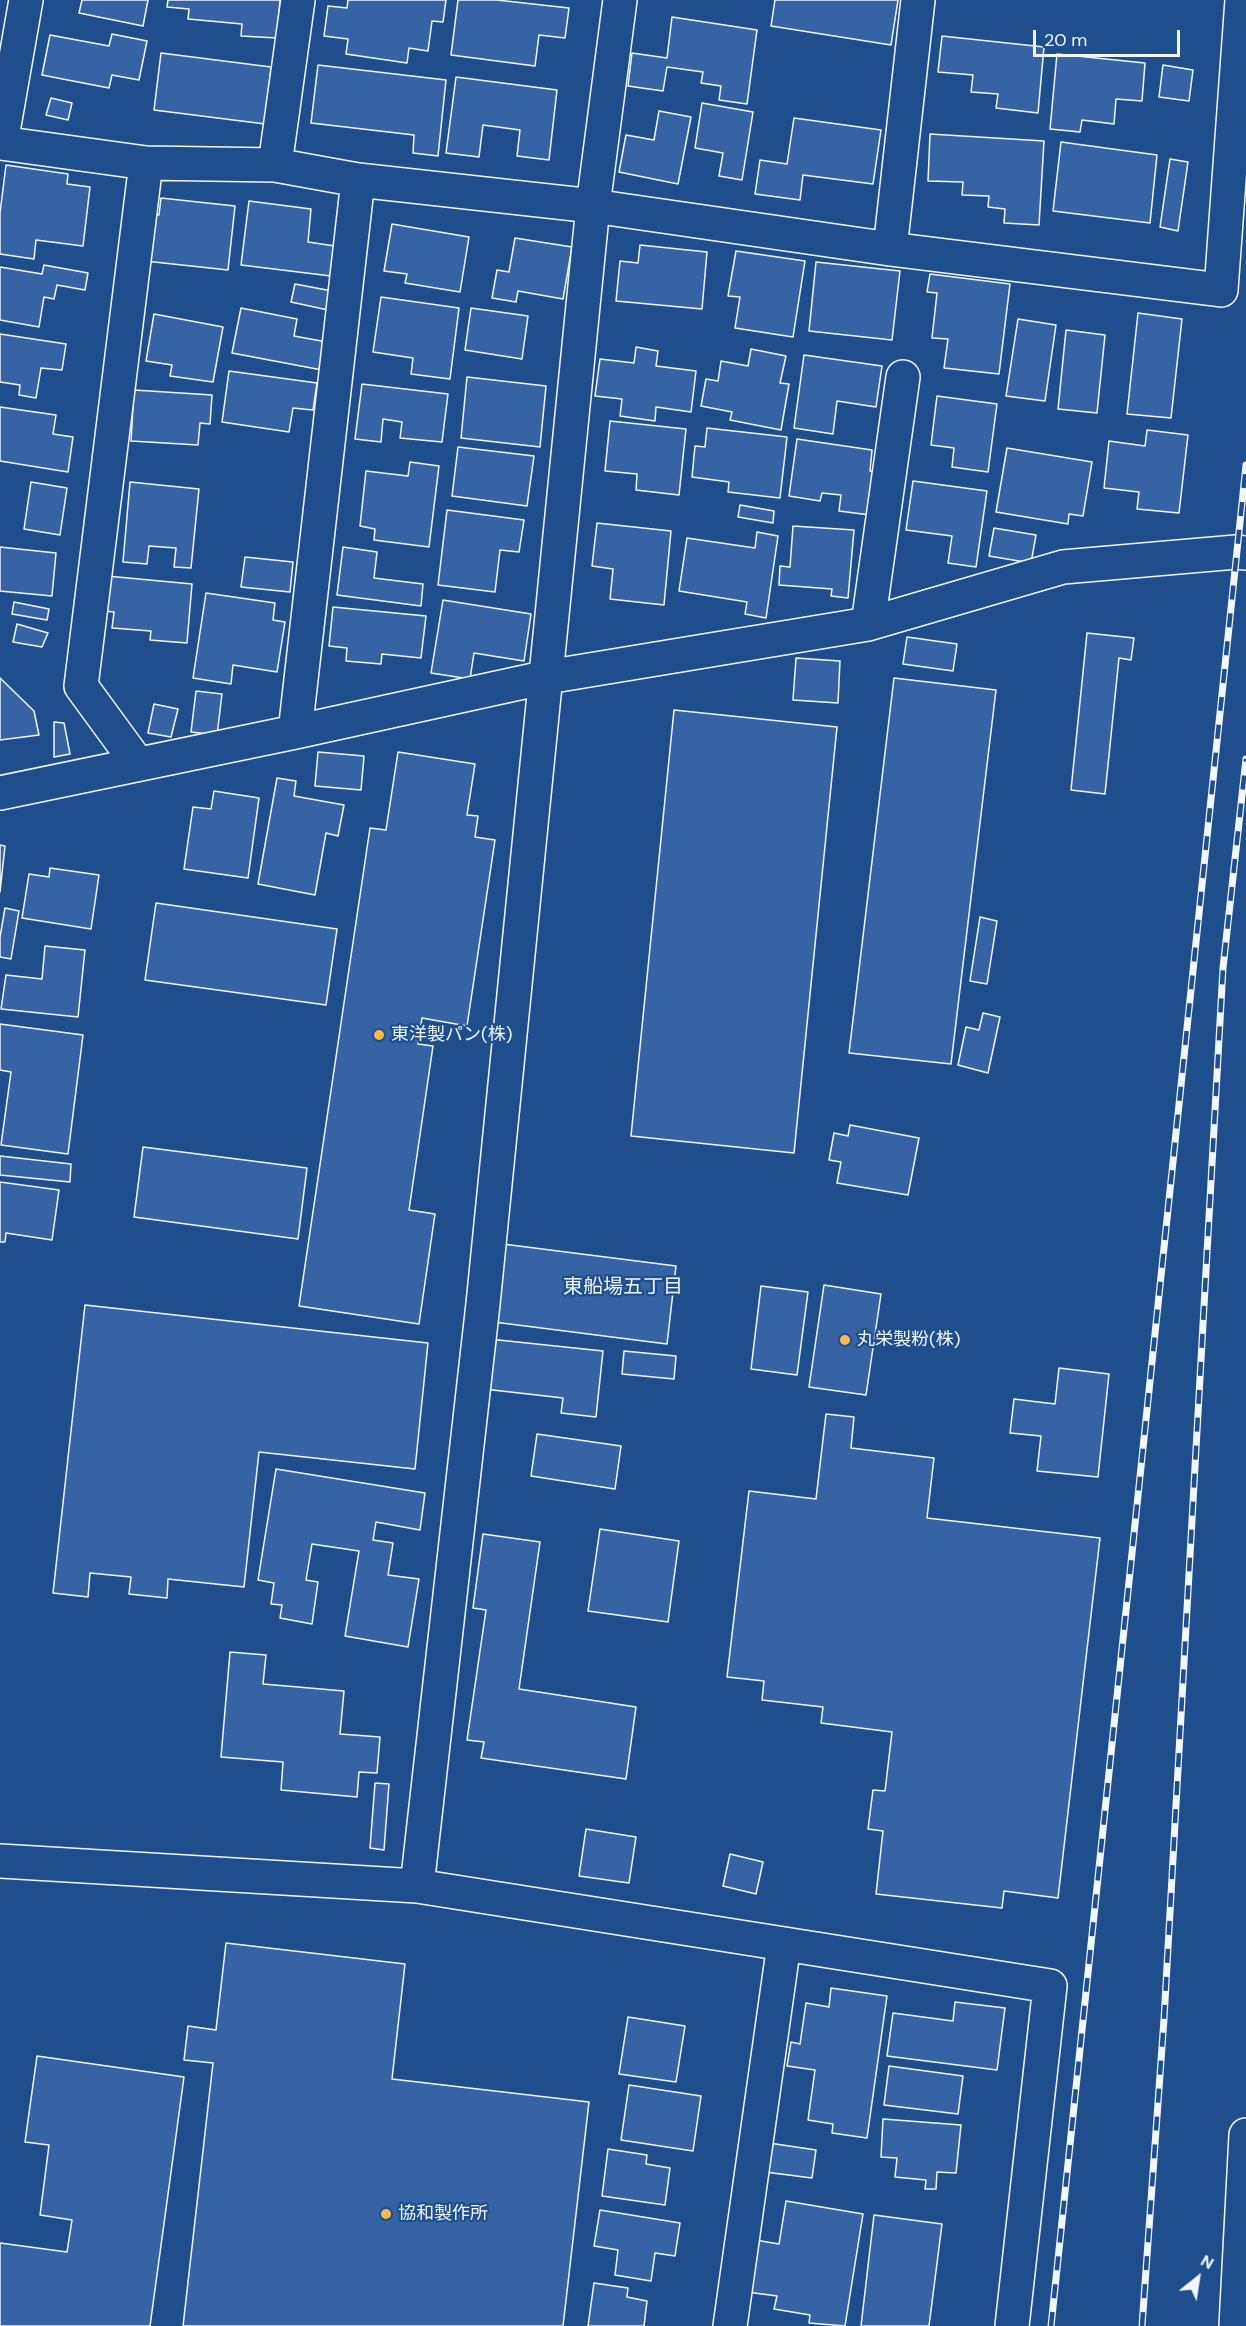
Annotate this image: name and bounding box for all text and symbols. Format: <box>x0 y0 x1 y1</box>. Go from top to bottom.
scale bar <box>1036 18 1183 56</box>
text: 20 m <box>1044 28 1087 52</box>
place label: 東洋製パン(株) <box>391 1024 512 1046</box>
marker: 東洋製パン(株) <box>372 1028 386 1042</box>
district label: 東船場五丁目 <box>563 1276 683 1300</box>
place label: 丸栄製粉(株) <box>857 1329 960 1351</box>
marker: 丸栄製粉(株) <box>838 1333 852 1347</box>
place label: 協和製作所 <box>398 2203 488 2225</box>
marker: 協和製作所 <box>379 2207 393 2221</box>
north arrow <box>1168 2248 1228 2308</box>
text: N <box>1197 2250 1218 2274</box>

